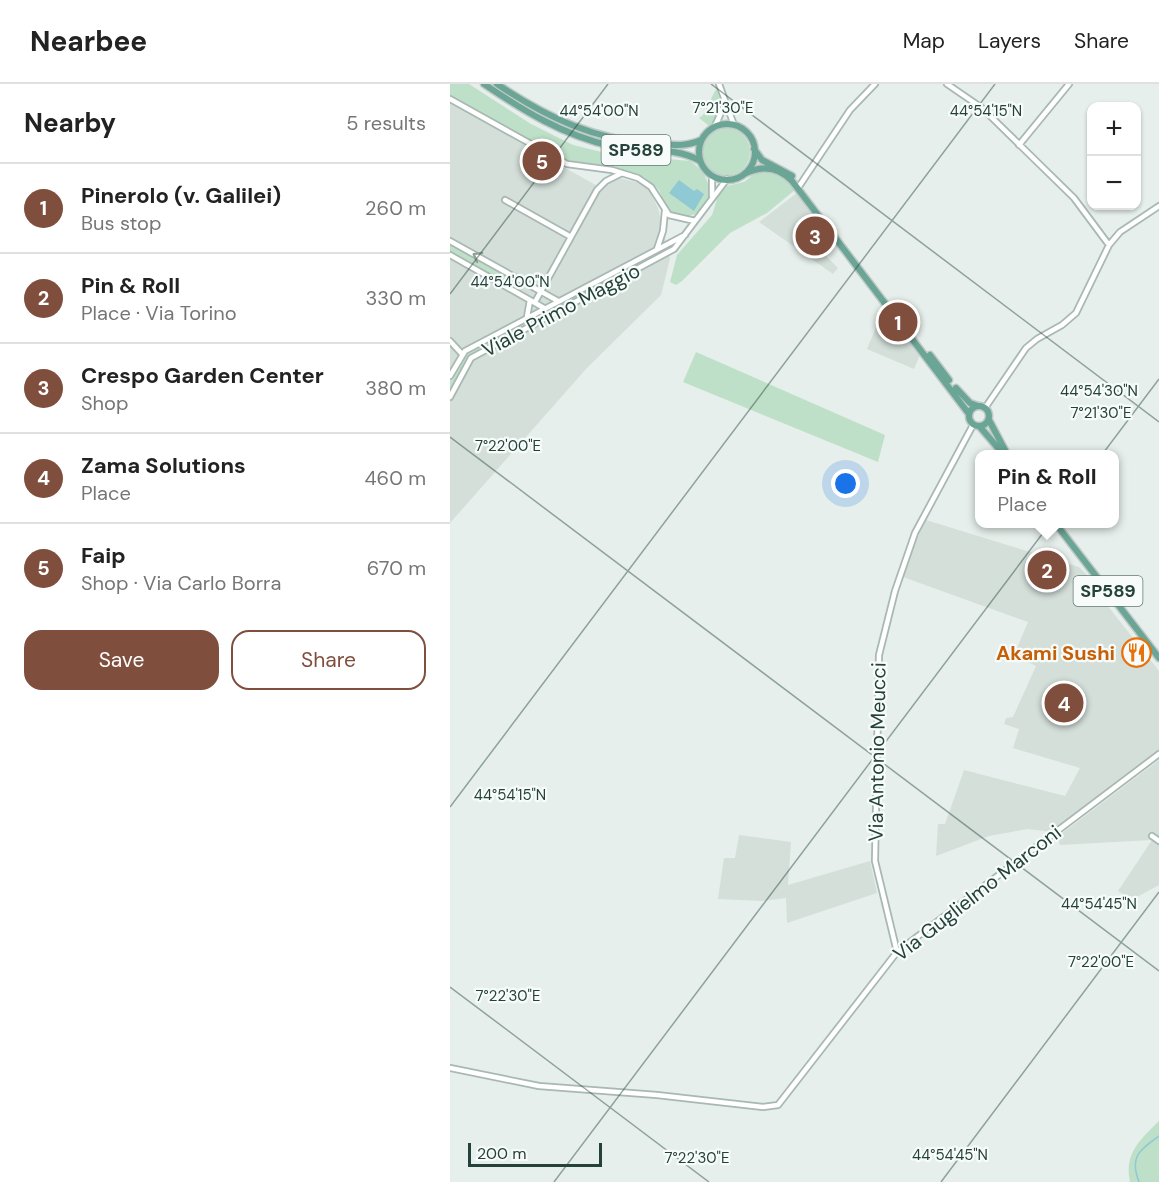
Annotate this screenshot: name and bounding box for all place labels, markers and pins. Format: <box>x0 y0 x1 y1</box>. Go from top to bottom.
pin: 5 <box>522 138 562 184</box>
pin: 3 <box>796 214 835 258</box>
pin: 1 <box>878 300 918 344</box>
pin: 2 <box>1028 548 1066 592</box>
restaurant icon: Akami Sushi <box>1120 637 1152 669</box>
place label: Akami Sushi <box>996 640 1115 666</box>
pin: 4 <box>1044 680 1084 726</box>

